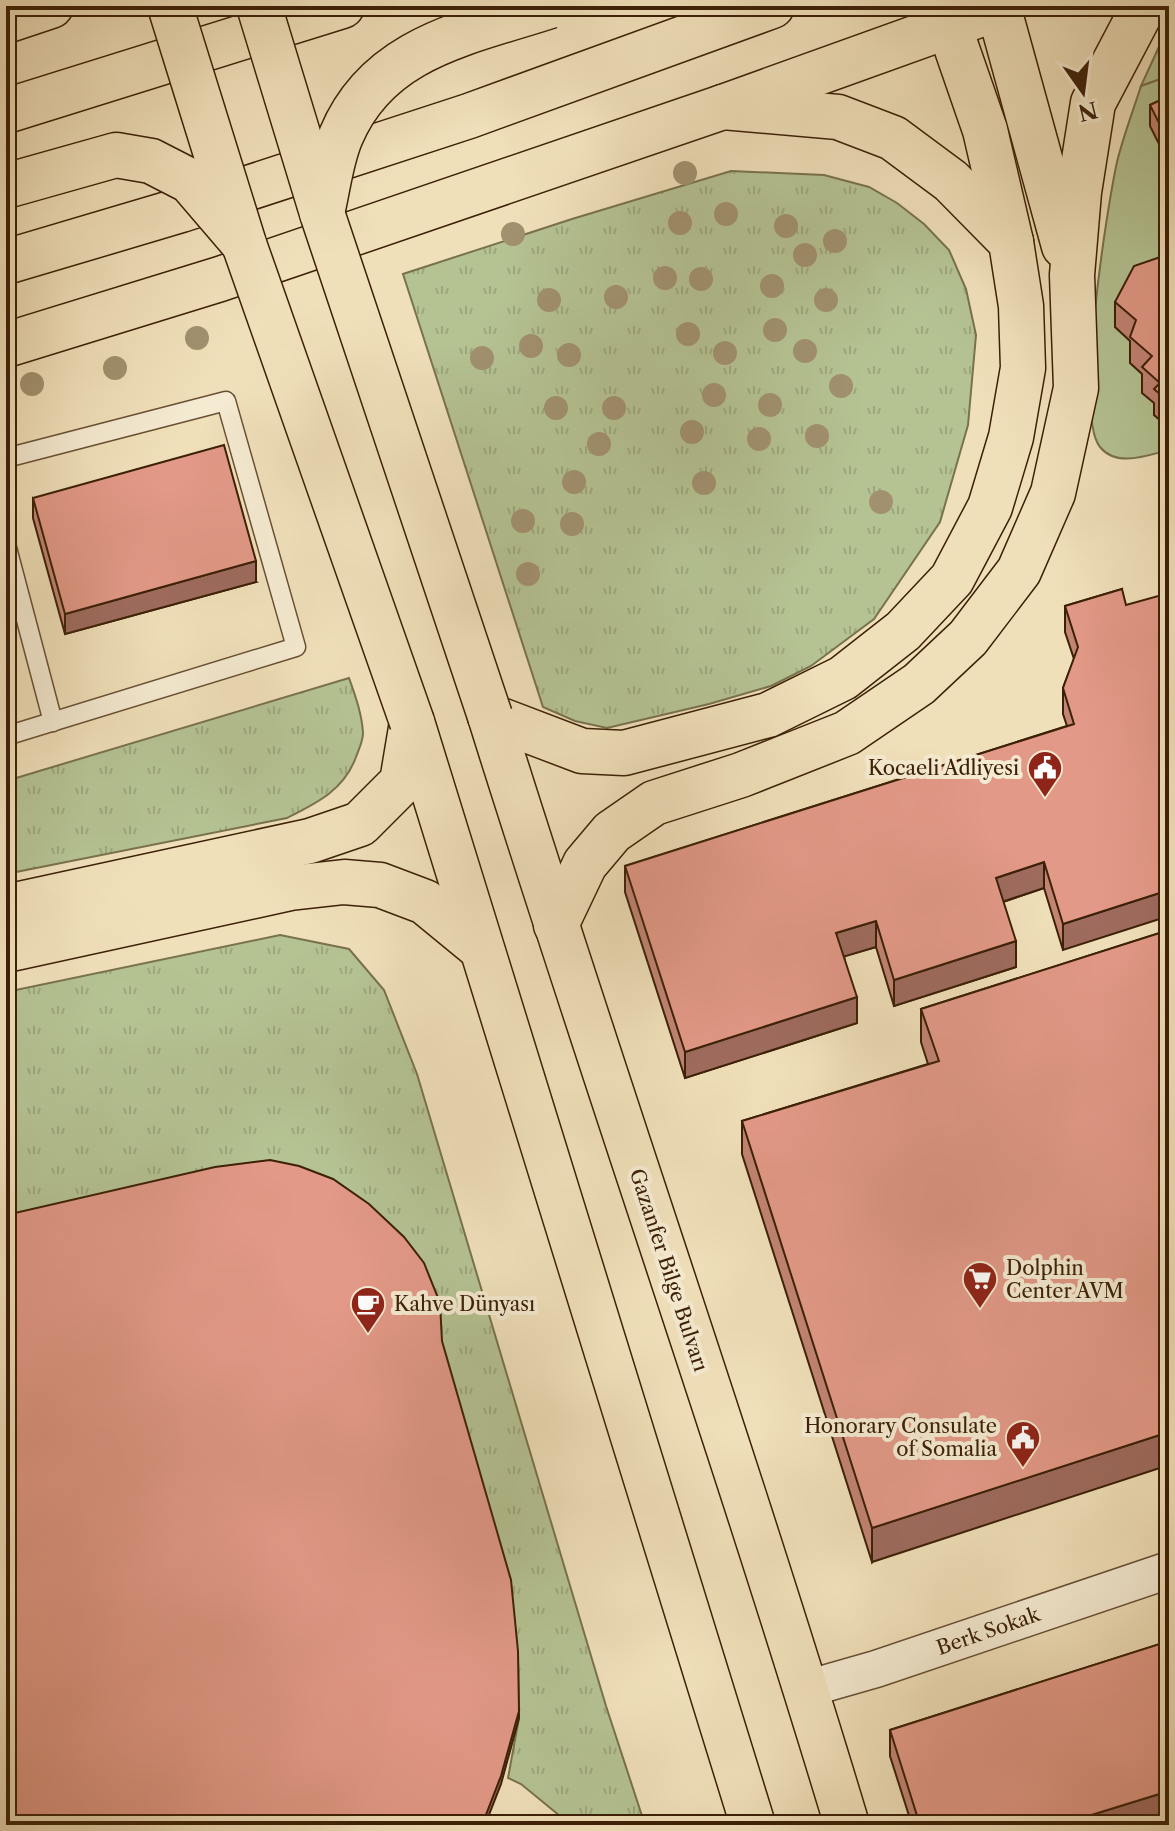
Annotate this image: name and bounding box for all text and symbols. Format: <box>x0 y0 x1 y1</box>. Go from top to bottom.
north arrow <box>1043 52 1123 132</box>
text: N <box>1075 96 1100 126</box>
public building icon: Kocaeli Adliyesi <box>1026 749 1064 799</box>
place label: Kocaeli Adliyesi <box>868 756 1019 780</box>
street label: Gazanfer Bilge Bulvarı <box>625 1166 713 1374</box>
place label: Dolphin Center AVM <box>1006 1256 1124 1303</box>
supermarket icon: Dolphin Center AVM <box>961 1260 999 1310</box>
cafe icon: Kahve Dünyası <box>349 1285 387 1335</box>
place label: Kahve Dünyası <box>394 1292 535 1316</box>
place label: Honorary Consulate of Somalia <box>804 1414 997 1461</box>
public building icon: Honorary Consulate of Somalia <box>1004 1419 1042 1469</box>
street label: Berk Sokak <box>933 1602 1044 1660</box>

